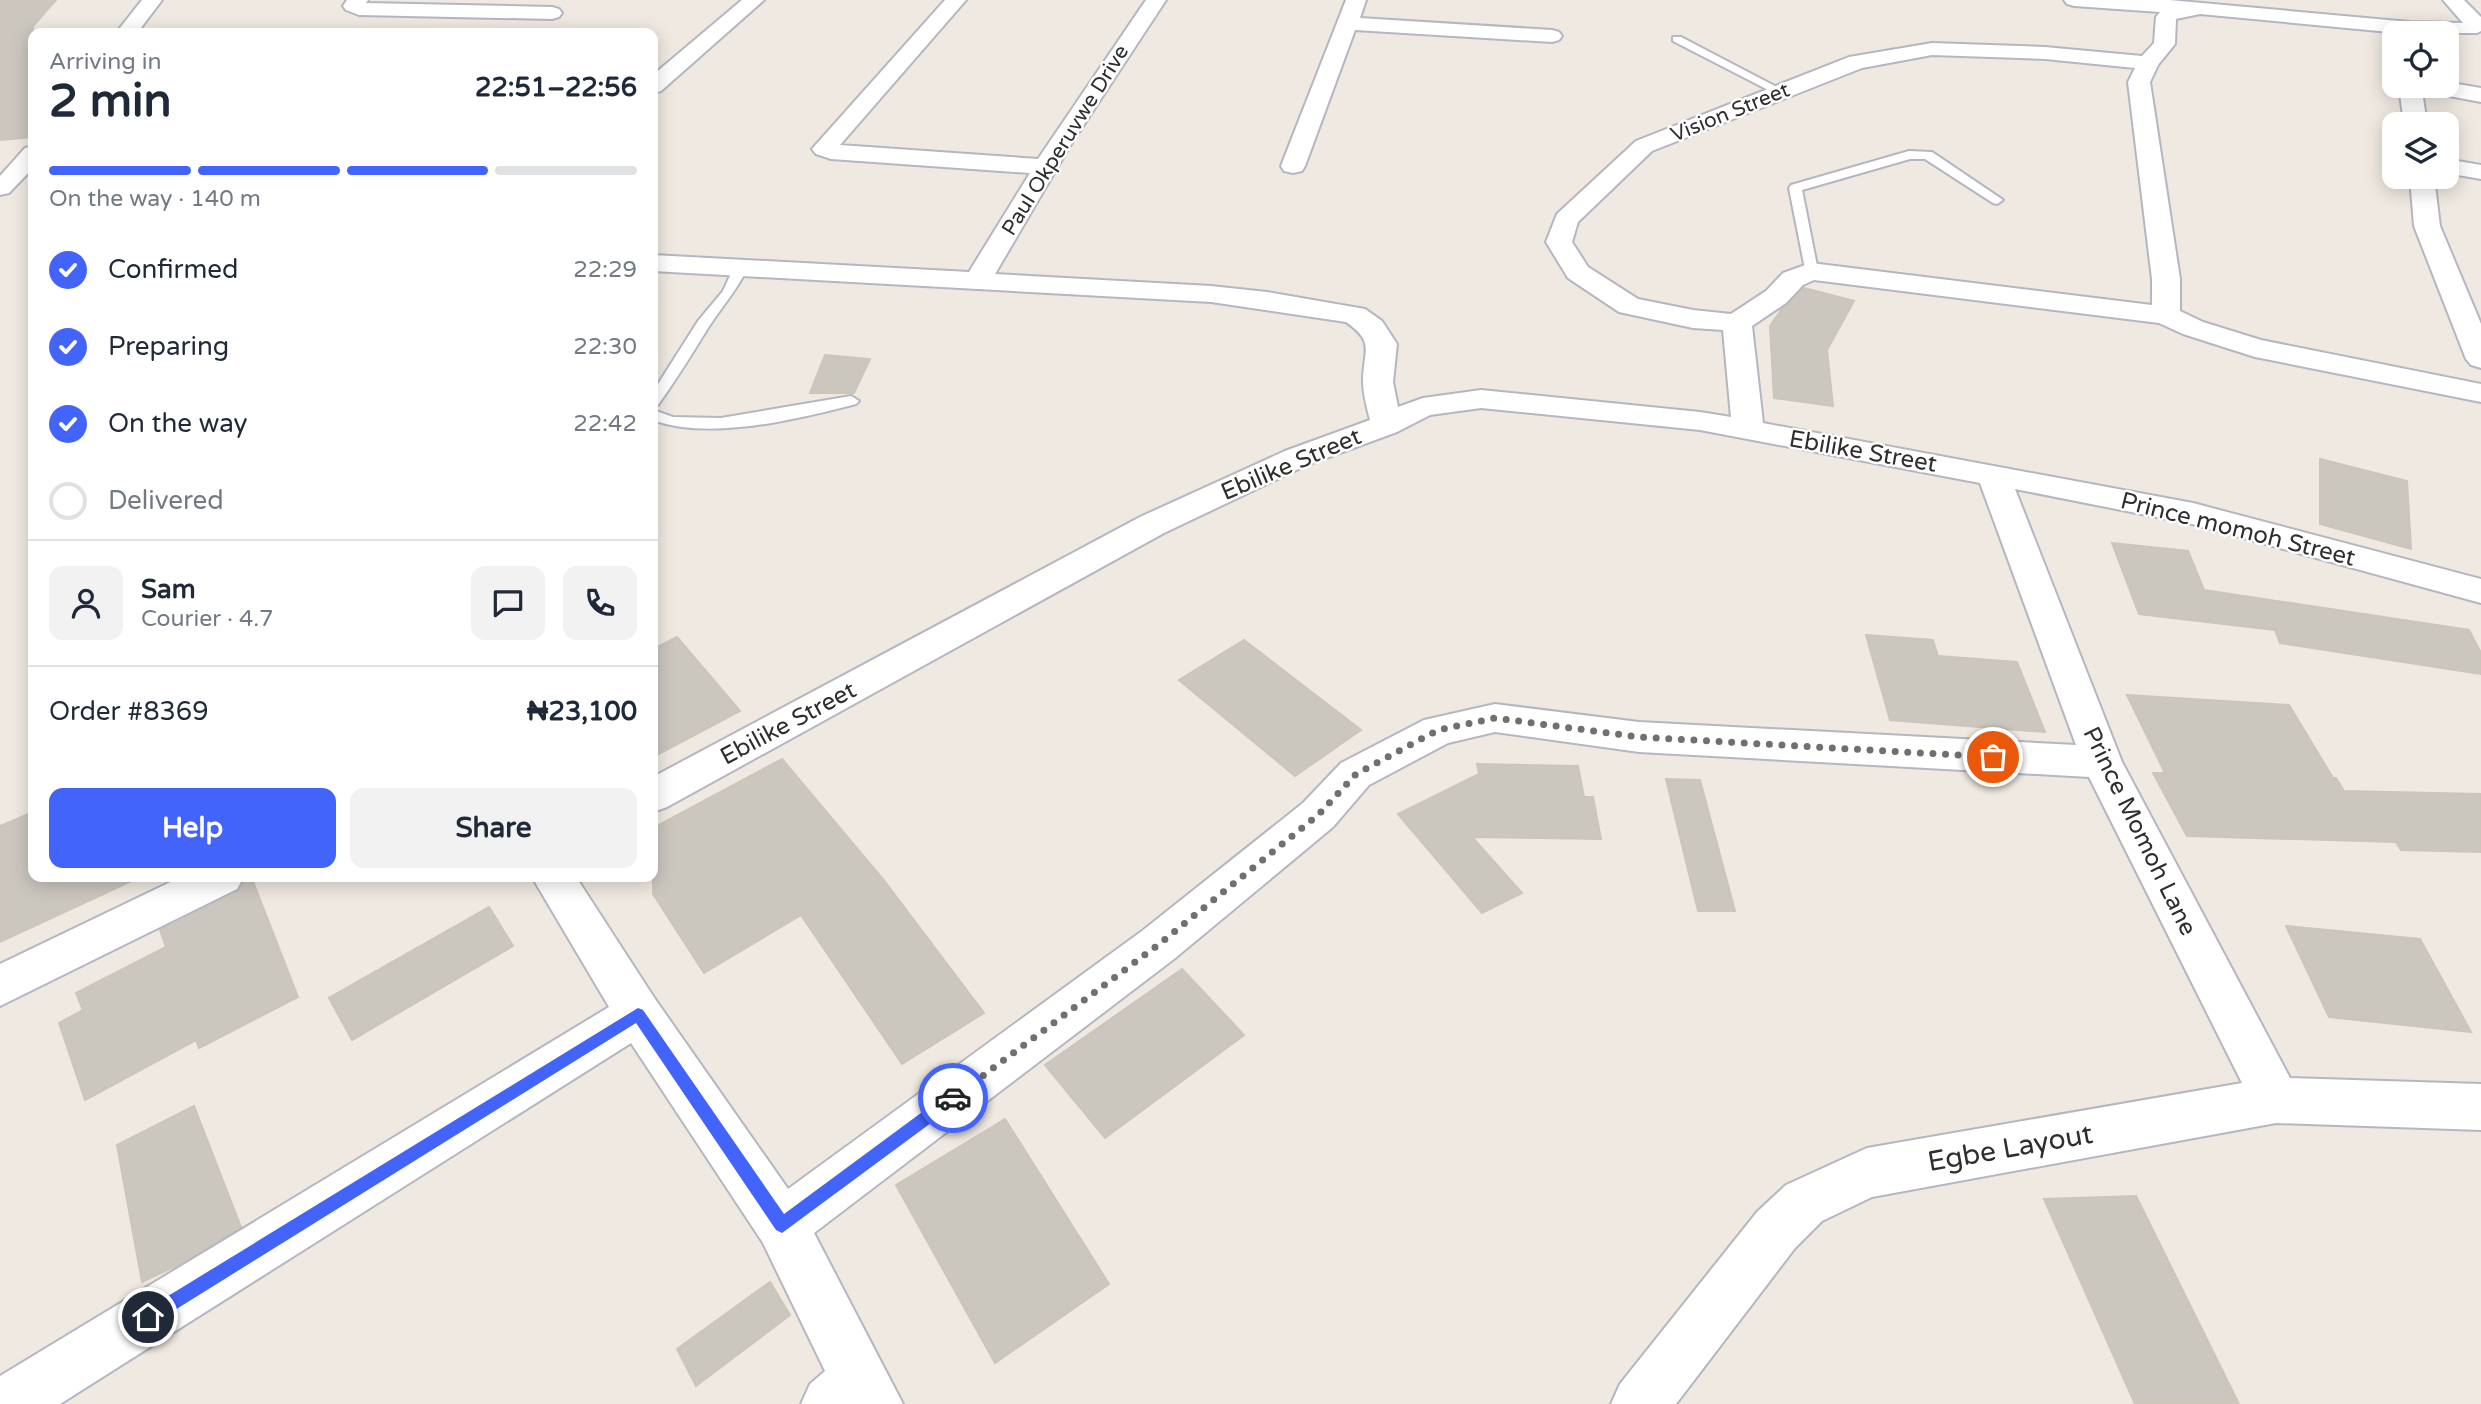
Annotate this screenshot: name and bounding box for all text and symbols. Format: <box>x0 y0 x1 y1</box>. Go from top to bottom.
map controls <box>2382 21 2459 189</box>
button: locate <box>2382 21 2459 98</box>
street label: Paul Okperuvwe Drive <box>997 40 1134 240</box>
text: Arriving in <box>49 48 162 76</box>
text: 22:51–22:56 <box>475 72 637 103</box>
text: 2 min <box>49 74 172 129</box>
street label: Vision Street <box>1667 77 1793 148</box>
button: layers <box>2382 112 2459 189</box>
text: On the way · 140 m <box>49 185 261 213</box>
icon: check <box>49 251 87 289</box>
text: Confirmed <box>108 254 238 285</box>
text: 22:29 <box>573 256 637 284</box>
icon: check <box>49 328 87 366</box>
text: Preparing <box>108 331 229 362</box>
text: 22:30 <box>573 333 637 361</box>
icon: check <box>49 405 87 443</box>
text: On the way <box>108 408 248 439</box>
text: 22:42 <box>573 410 637 438</box>
street label: Ebilike Street <box>1217 422 1366 507</box>
street label: Ebilike Street <box>1787 424 1939 479</box>
text: Delivered <box>108 485 224 516</box>
street label: Prince momoh Street <box>2117 486 2358 573</box>
button: person <box>49 566 123 640</box>
button: chat <box>471 566 545 640</box>
button: phone <box>563 566 637 640</box>
text: Sam <box>141 574 196 605</box>
text: Courier · 4.7 <box>141 605 274 633</box>
street label: Ebilike Street <box>715 676 861 771</box>
text: Order #8369 <box>49 696 209 727</box>
text: ₦23,100 <box>527 696 637 727</box>
street label: Prince Momoh Lane <box>2076 722 2203 940</box>
pin <box>1963 727 2023 787</box>
icon: bag <box>1974 738 2012 776</box>
button: Help <box>49 788 336 868</box>
button: Share <box>350 788 637 868</box>
courier <box>918 1063 988 1133</box>
icon: car <box>934 1079 972 1117</box>
street label: Egbe Layout <box>1925 1117 2096 1179</box>
pin <box>118 1287 178 1347</box>
icon: home <box>129 1298 167 1336</box>

